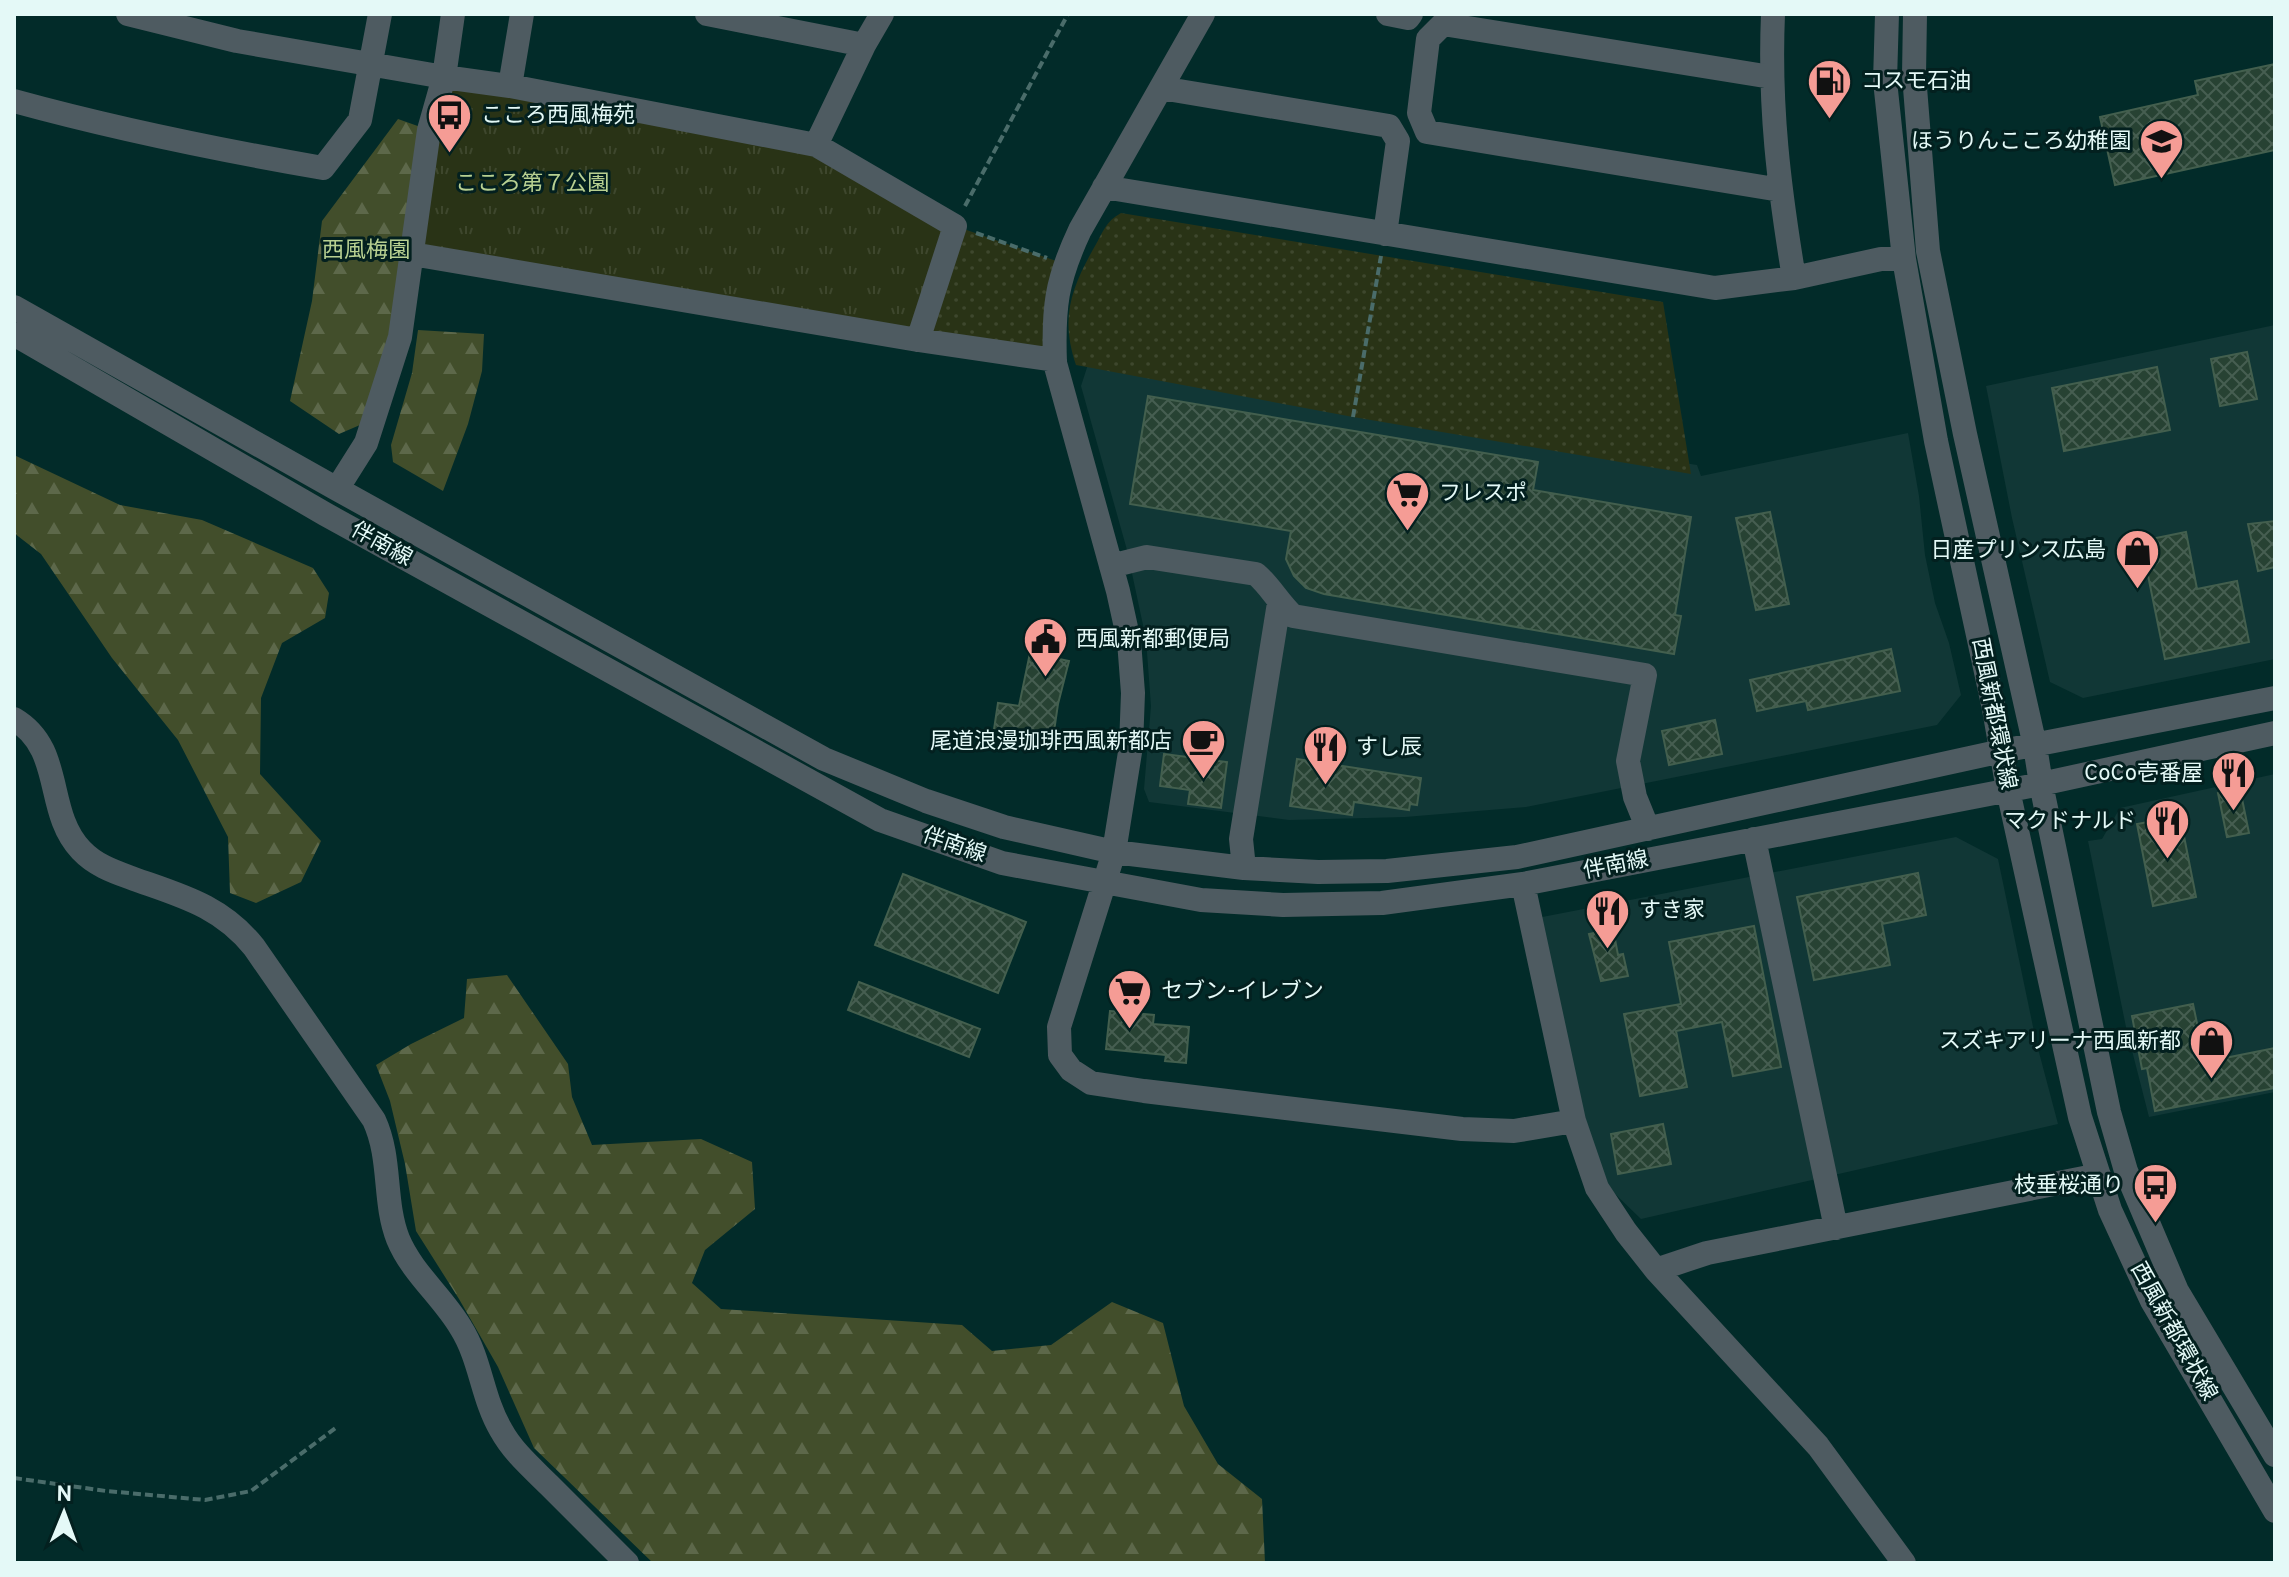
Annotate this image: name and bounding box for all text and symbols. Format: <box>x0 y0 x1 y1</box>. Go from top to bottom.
fuel station icon: コスモ石油 <box>1806 58 1854 121</box>
place label: コスモ石油 <box>1861 69 1971 96</box>
bus stop icon: こころ西風梅苑 <box>426 92 474 155</box>
place label: こころ西風梅苑 <box>481 103 635 130</box>
school or university icon: ほうりんこころ幼稚園 <box>2138 118 2186 181</box>
place label: ほうりんこころ幼稚園 <box>1911 129 2131 156</box>
park label: こころ第７公園 <box>455 171 609 198</box>
park label: 西風梅園 <box>322 238 410 265</box>
supermarket icon: フレスポ <box>1384 470 1432 533</box>
place label: フレスポ <box>1439 481 1527 508</box>
street label: 伴南線 <box>346 517 416 573</box>
shop icon: 日産プリンス広島 <box>2113 527 2161 590</box>
place label: 日産プリンス広島 <box>1930 538 2106 565</box>
public building icon: 西風新都郵便局 <box>1021 616 1069 679</box>
place label: 西風新都郵便局 <box>1076 627 1230 654</box>
street label: 西風新都環状線 <box>1965 636 2021 792</box>
cafe icon: 尾道浪漫珈琲西風新都店 <box>1179 718 1227 781</box>
restaurant icon: すし辰 <box>1301 724 1349 787</box>
place label: 尾道浪漫珈琲西風新都店 <box>930 729 1172 756</box>
place label: すし辰 <box>1356 735 1422 762</box>
restaurant icon: CoCo壱番屋 <box>2210 750 2258 813</box>
place label: CoCo壱番屋 <box>2084 761 2203 788</box>
restaurant icon: マクドナルド <box>2143 798 2191 861</box>
place label: マクドナルド <box>2004 809 2136 836</box>
street label: 伴南線 <box>918 822 990 870</box>
street label: 伴南線 <box>1581 846 1651 886</box>
restaurant icon: すき家 <box>1584 887 1632 950</box>
place label: すき家 <box>1639 898 1705 925</box>
supermarket icon: セブン-イレブン <box>1106 968 1154 1031</box>
place label: セブン-イレブン <box>1161 979 1324 1006</box>
shop icon: スズキアリーナ西風新都 <box>2188 1018 2236 1081</box>
place label: スズキアリーナ西風新都 <box>1939 1029 2181 1056</box>
bus stop icon: 枝垂桜通り <box>2131 1162 2179 1225</box>
place label: 枝垂桜通り <box>2014 1173 2124 1200</box>
street label: 西風新都環状線 <box>2124 1258 2222 1406</box>
north arrow <box>24 1473 104 1553</box>
text: N <box>56 1482 72 1509</box>

